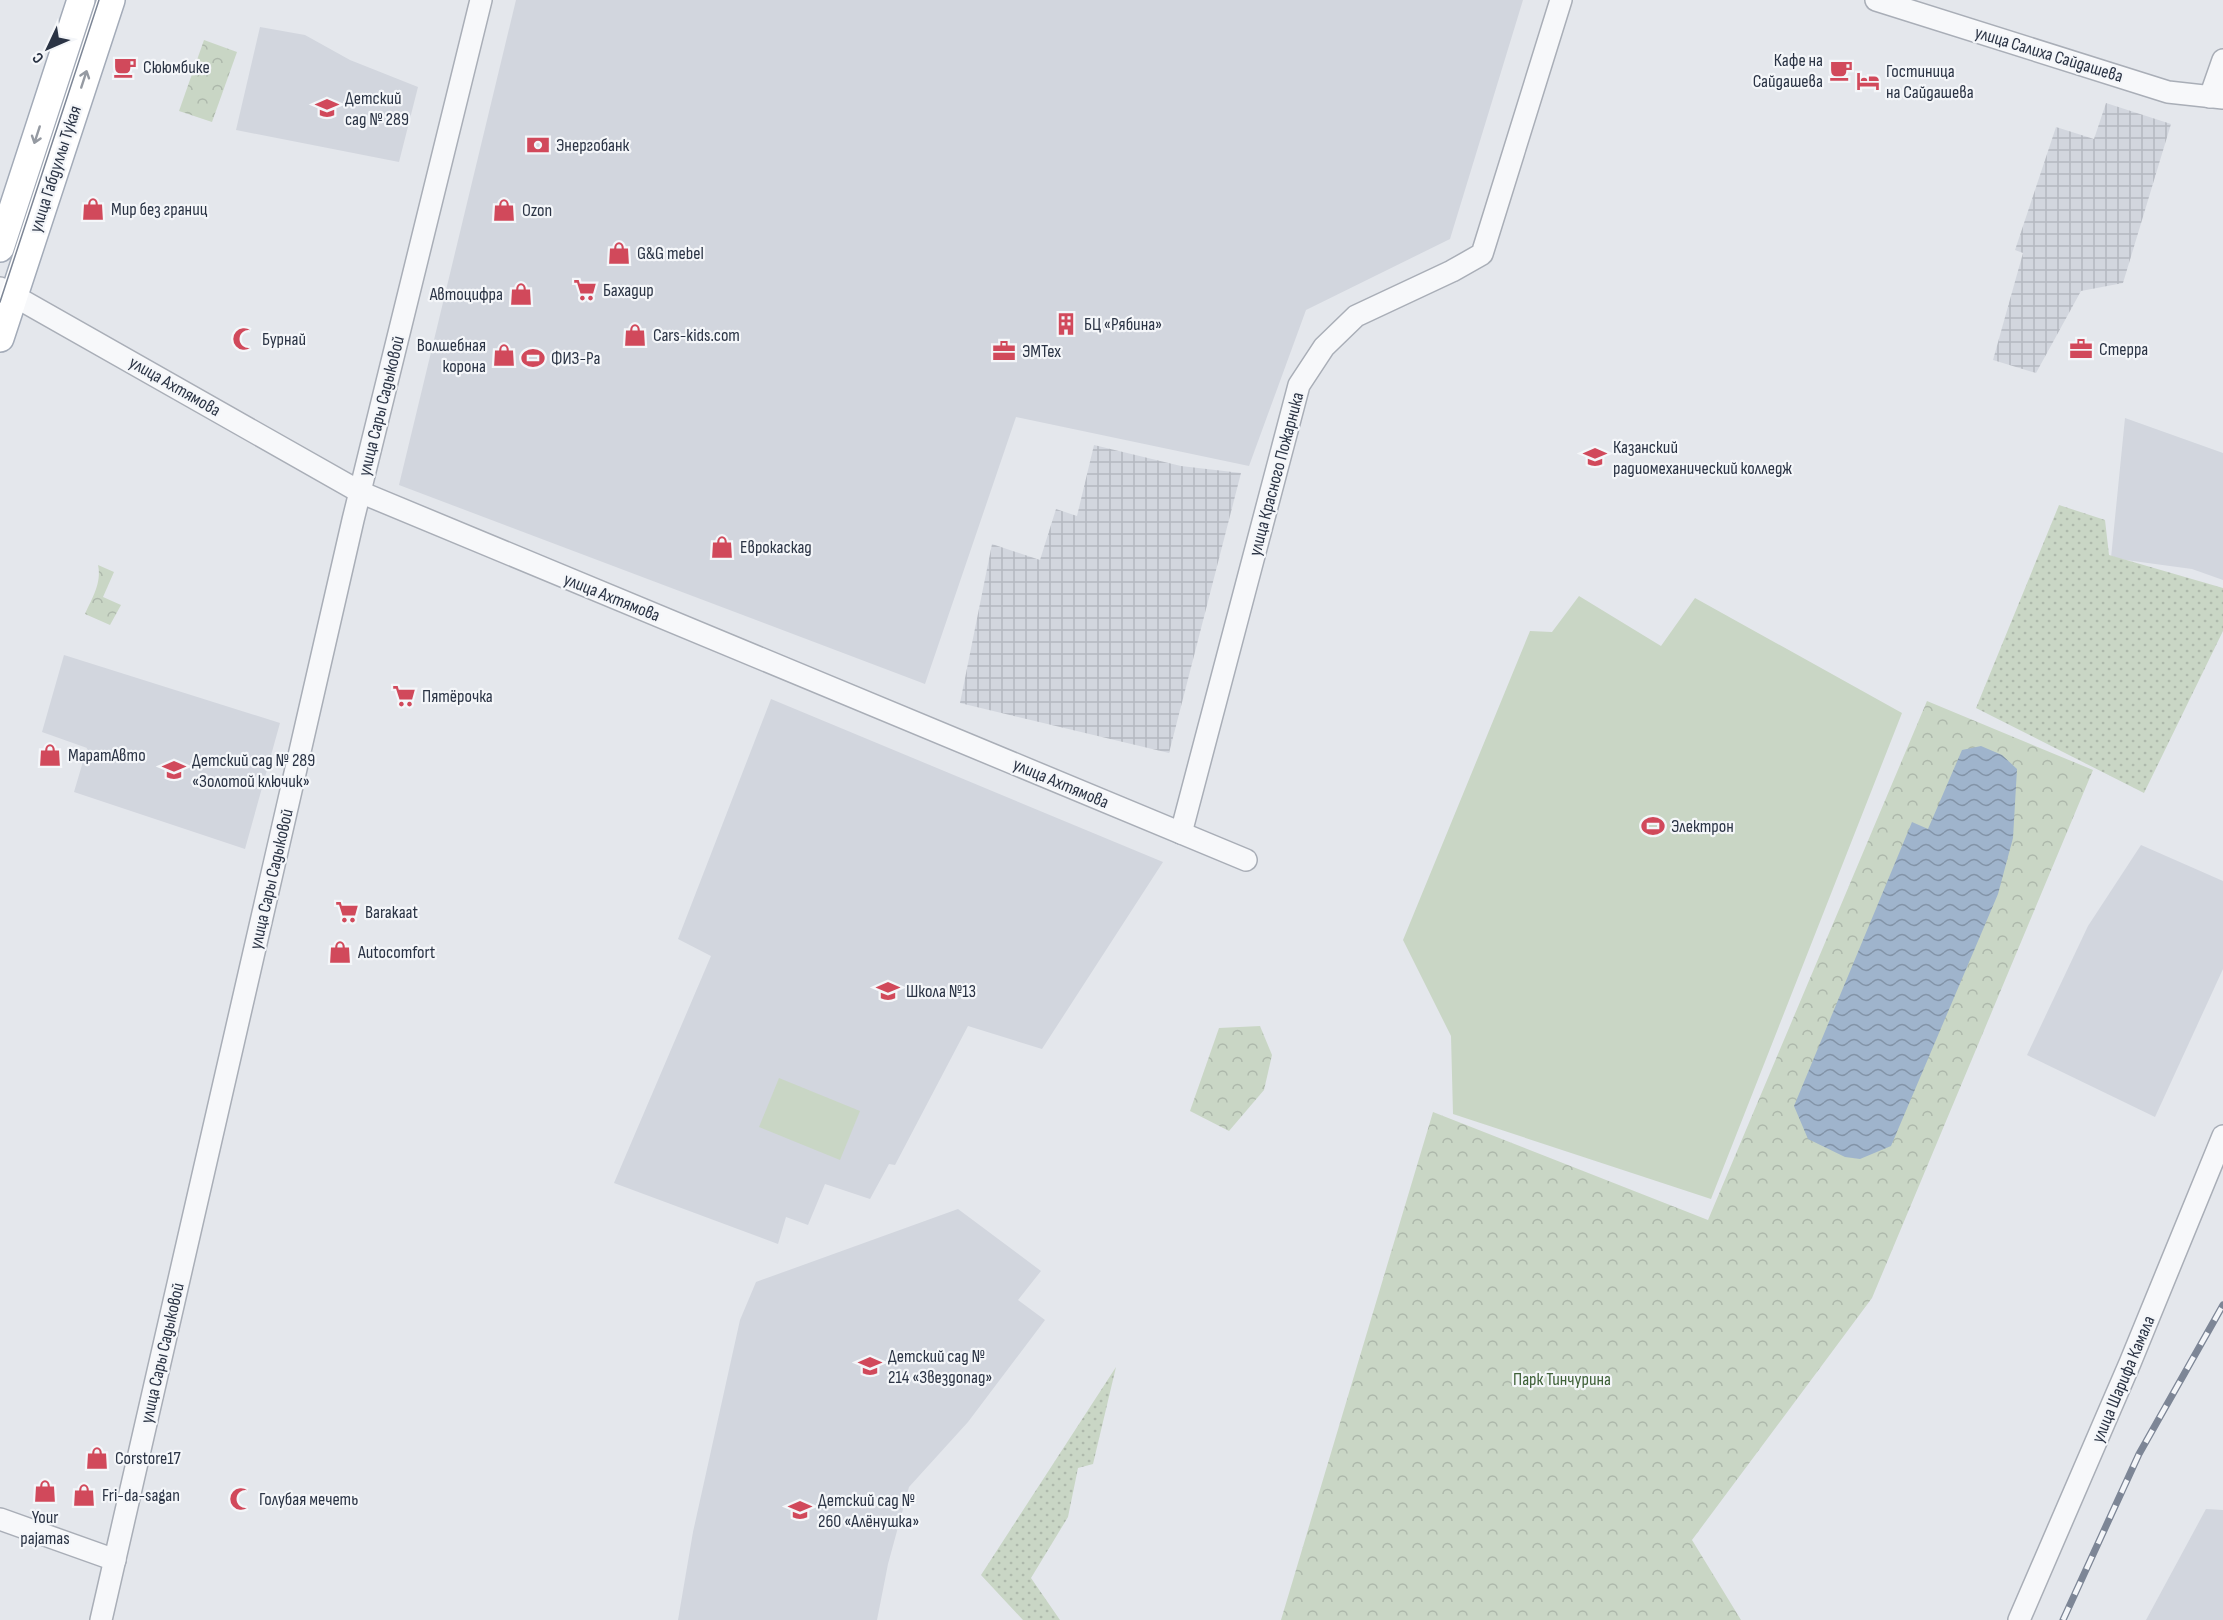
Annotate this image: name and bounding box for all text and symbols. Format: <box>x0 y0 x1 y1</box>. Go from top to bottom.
north arrow <box>18 18 78 78</box>
street label: улица Салиха Сайдашева <box>1972 22 2126 87</box>
text: С <box>29 48 48 67</box>
place label: Кафе на Сайдашева <box>1753 50 1823 92</box>
cafe icon: Сююмбике <box>112 54 138 80</box>
place label: Сююмбике <box>143 57 210 78</box>
cafe icon: Кафе на Сайдашева <box>1828 57 1854 83</box>
place label: Гостиница на Сайдашева <box>1886 61 1974 103</box>
hotel icon: Гостиница на Сайдашева <box>1855 68 1881 94</box>
one-way arrow <box>80 70 91 89</box>
place label: Детский сад № 289 <box>345 88 409 130</box>
school or university icon: Детский сад № 289 <box>314 95 340 121</box>
street label: улица Габдуллы Тукая <box>25 103 86 235</box>
one-way arrow <box>30 126 41 144</box>
bank icon: Энергобанк <box>525 132 551 158</box>
place label: Энергобанк <box>556 135 630 156</box>
shop icon: Мир без границ <box>80 196 106 222</box>
shop icon: Ozon <box>491 197 517 223</box>
place label: Мир без границ <box>111 199 208 220</box>
place label: Ozon <box>522 200 552 221</box>
shop icon: G&G mebel <box>606 240 632 266</box>
place label: G&G mebel <box>637 243 704 264</box>
supermarket icon: Бахадир <box>572 277 598 303</box>
place label: Бахадир <box>603 280 654 301</box>
shop icon: Автоцифра <box>508 281 534 307</box>
place label: Автоцифра <box>429 284 503 305</box>
building icon: БЦ «Рябина» <box>1053 311 1079 337</box>
place label: БЦ «Рябина» <box>1084 314 1162 335</box>
shop icon: Cars-kids.com <box>622 322 648 348</box>
place label: Cars-kids.com <box>653 325 740 346</box>
mosque icon: Бурнай <box>231 326 257 352</box>
place label: Бурнай <box>262 329 306 350</box>
street label: улица Сары Садыковой <box>354 334 409 478</box>
place label: Волшебная корона <box>417 335 486 377</box>
office icon: Стерра <box>2068 336 2094 362</box>
office icon: ЭМТех <box>991 338 1017 364</box>
place label: Стерра <box>2099 339 2148 360</box>
place label: ЭМТех <box>1022 341 1061 362</box>
shop icon: Волшебная корона <box>491 342 517 368</box>
sports icon: ФИЗ-Ра <box>520 345 546 371</box>
place label: ФИЗ-Ра <box>551 348 600 369</box>
street label: улица Ахтямова <box>125 352 224 421</box>
street label: улица Красного Пожарника <box>1244 390 1308 558</box>
place label: Казанский радиомеханический колледж <box>1613 437 1792 479</box>
school or university icon: Казанский радиомеханический колледж <box>1582 444 1608 470</box>
shop icon: Еврокаскад <box>709 534 735 560</box>
place label: Еврокаскад <box>740 537 812 558</box>
street label: улица Ахтямова <box>561 569 663 626</box>
supermarket icon: Пятёрочка <box>391 683 417 709</box>
place label: Пятёрочка <box>422 686 493 707</box>
shop icon: МаратАвто <box>37 742 63 768</box>
place label: МаратАвто <box>68 745 146 766</box>
place label: Детский сад № 289 «Золотой ключик» <box>192 750 315 792</box>
street label: улица Ахтямова <box>1010 754 1112 813</box>
school or university icon: Детский сад № 289 «Золотой ключик» <box>161 757 187 783</box>
street label: улица Сары Садыковой <box>245 807 298 951</box>
sports icon: Электрон <box>1640 813 1666 839</box>
place label: Электрон <box>1671 816 1734 837</box>
supermarket icon: Barakaat <box>334 899 360 925</box>
place label: Barakaat <box>365 902 419 923</box>
shop icon: Autocomfort <box>327 939 353 965</box>
place label: Autocomfort <box>357 942 436 963</box>
school or university icon: Школа №13 <box>875 978 901 1004</box>
place label: Школа №13 <box>906 981 976 1002</box>
street label: улица Сары Садыковой <box>136 1281 189 1425</box>
street label: улица Шарифа Камала <box>2087 1312 2160 1446</box>
place label: Детский сад № 214 «Звездопад» <box>888 1346 993 1388</box>
school or university icon: Детский сад № 214 «Звездопад» <box>857 1353 883 1379</box>
park label: Парк Тинчурина <box>1513 1369 1611 1390</box>
shop icon: Corstore17 <box>84 1445 110 1471</box>
place label: Corstore17 <box>115 1448 182 1469</box>
shop icon: Your pajamas <box>32 1478 58 1504</box>
shop icon: Fri-da-sagan <box>71 1482 97 1508</box>
place label: Fri-da-sagan <box>102 1485 180 1506</box>
mosque icon: Голубая мечеть <box>228 1486 254 1512</box>
place label: Голубая мечеть <box>259 1489 358 1510</box>
place label: Детский сад № 260 «Алёнушка» <box>818 1490 919 1532</box>
school or university icon: Детский сад № 260 «Алёнушка» <box>787 1497 813 1523</box>
place label: Your pajamas <box>20 1507 70 1549</box>

